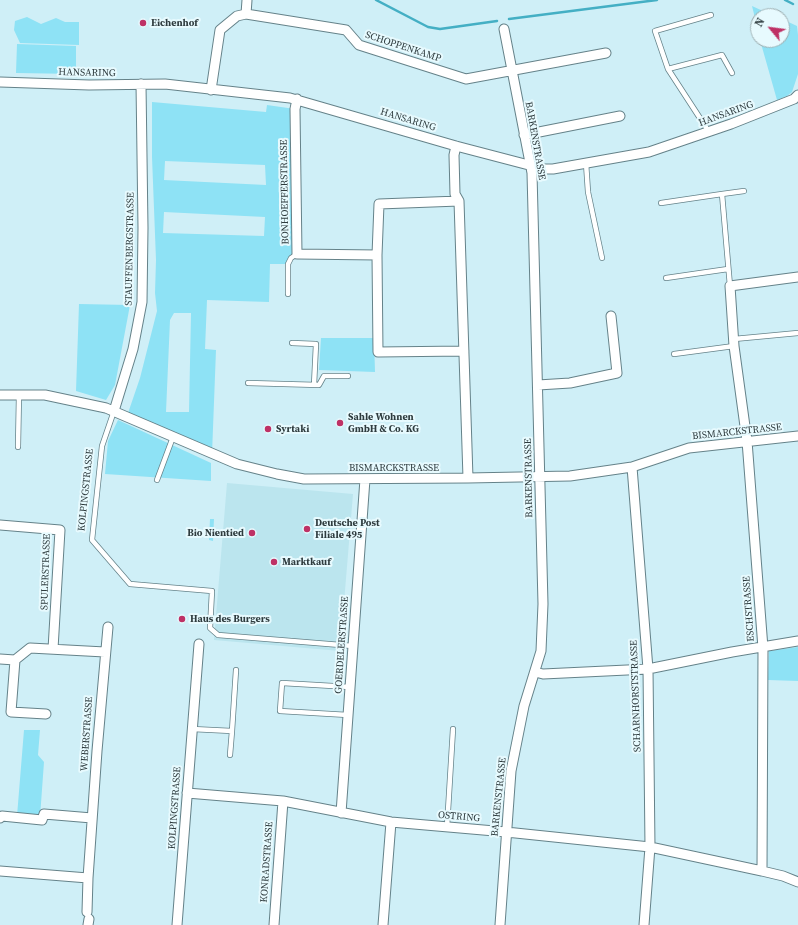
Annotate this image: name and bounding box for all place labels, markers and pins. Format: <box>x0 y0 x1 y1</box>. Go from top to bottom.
place label: Eichenhof <box>151 17 198 29</box>
marker: Eichenhof <box>138 18 148 28</box>
place label: Sahle Wohnen GmbH & Co. KG <box>348 411 419 434</box>
marker: Sahle Wohnen GmbH & Co. KG <box>335 418 345 428</box>
place label: Syrtaki <box>276 423 309 435</box>
marker: Syrtaki <box>263 424 273 434</box>
place label: Deutsche Post Filiale 495 <box>315 517 380 540</box>
marker: Deutsche Post Filiale 495 <box>302 524 312 534</box>
place label: Bio Nientied <box>187 527 244 539</box>
marker: Bio Nientied <box>247 528 257 538</box>
place label: Marktkauf <box>282 556 331 568</box>
marker: Marktkauf <box>269 557 279 567</box>
place label: Haus des Burgers <box>190 613 270 625</box>
marker: Haus des Burgers <box>177 614 187 624</box>

